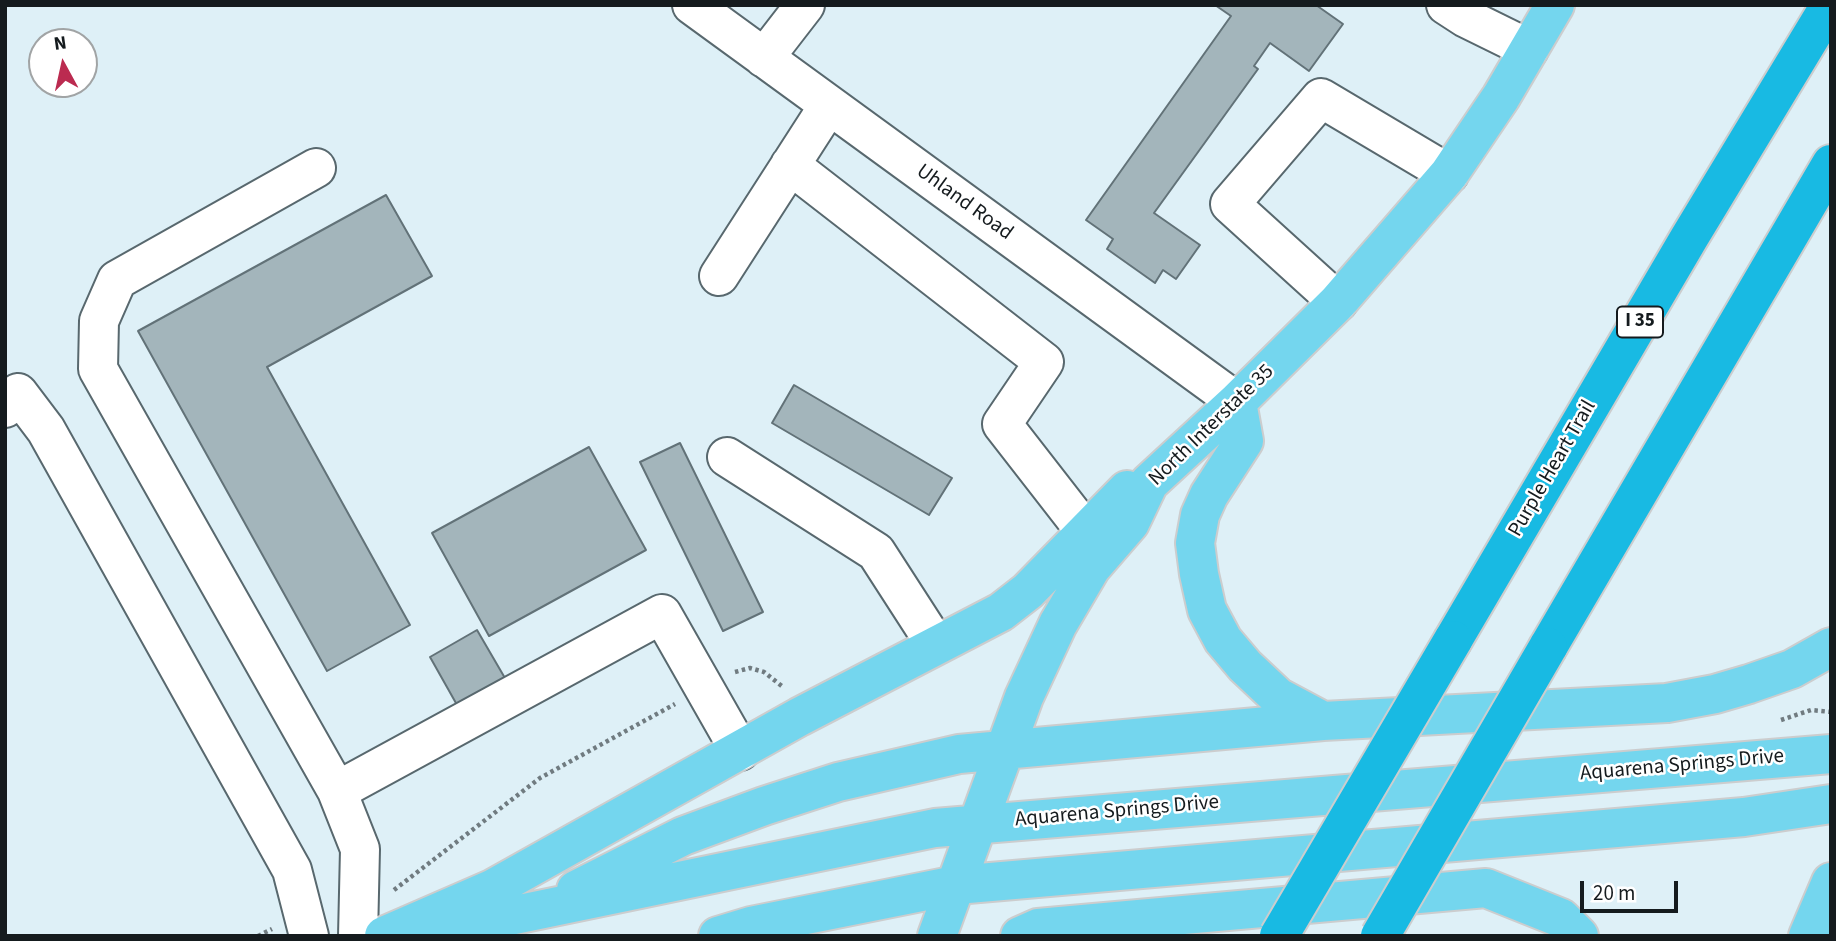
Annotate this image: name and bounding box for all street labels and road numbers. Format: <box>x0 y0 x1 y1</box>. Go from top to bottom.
street label: Uhland Road <box>911 160 1017 246</box>
road number: I 35 <box>1617 306 1663 338</box>
street label: North Interstate 35 <box>1144 360 1280 492</box>
street label: Purple Heart Trail <box>1504 396 1602 542</box>
street label: Aquarena Springs Drive <box>1579 745 1785 787</box>
street label: Aquarena Springs Drive <box>1014 791 1220 833</box>

